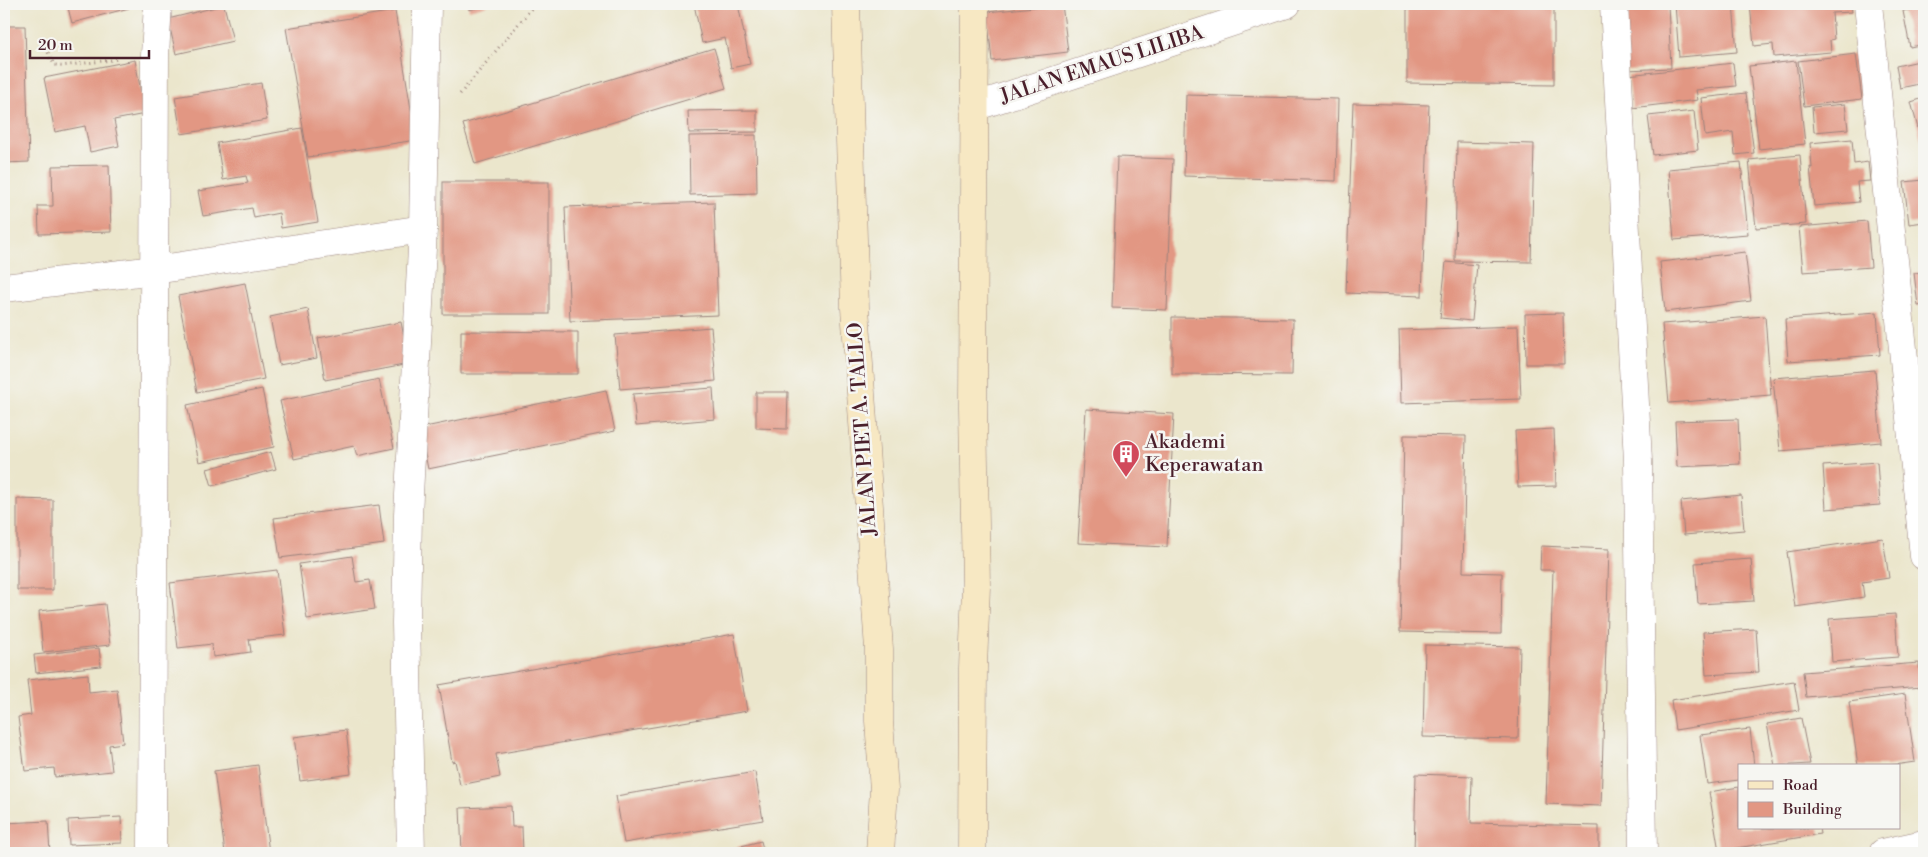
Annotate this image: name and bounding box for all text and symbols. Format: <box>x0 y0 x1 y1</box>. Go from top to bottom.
street label: JALAN EMAUS LILIBA <box>996 20 1208 110</box>
scale bar <box>30 28 149 60</box>
text: 20 m <box>38 36 73 55</box>
street label: JALAN PIET A. TALLO <box>843 321 883 538</box>
place label: Akademi Keperawatan <box>1144 430 1263 478</box>
building icon: Akademi Keperawatan <box>1111 439 1141 478</box>
legend <box>1738 764 1900 830</box>
text: Road <box>1783 776 1818 795</box>
text: Building <box>1782 800 1842 819</box>

